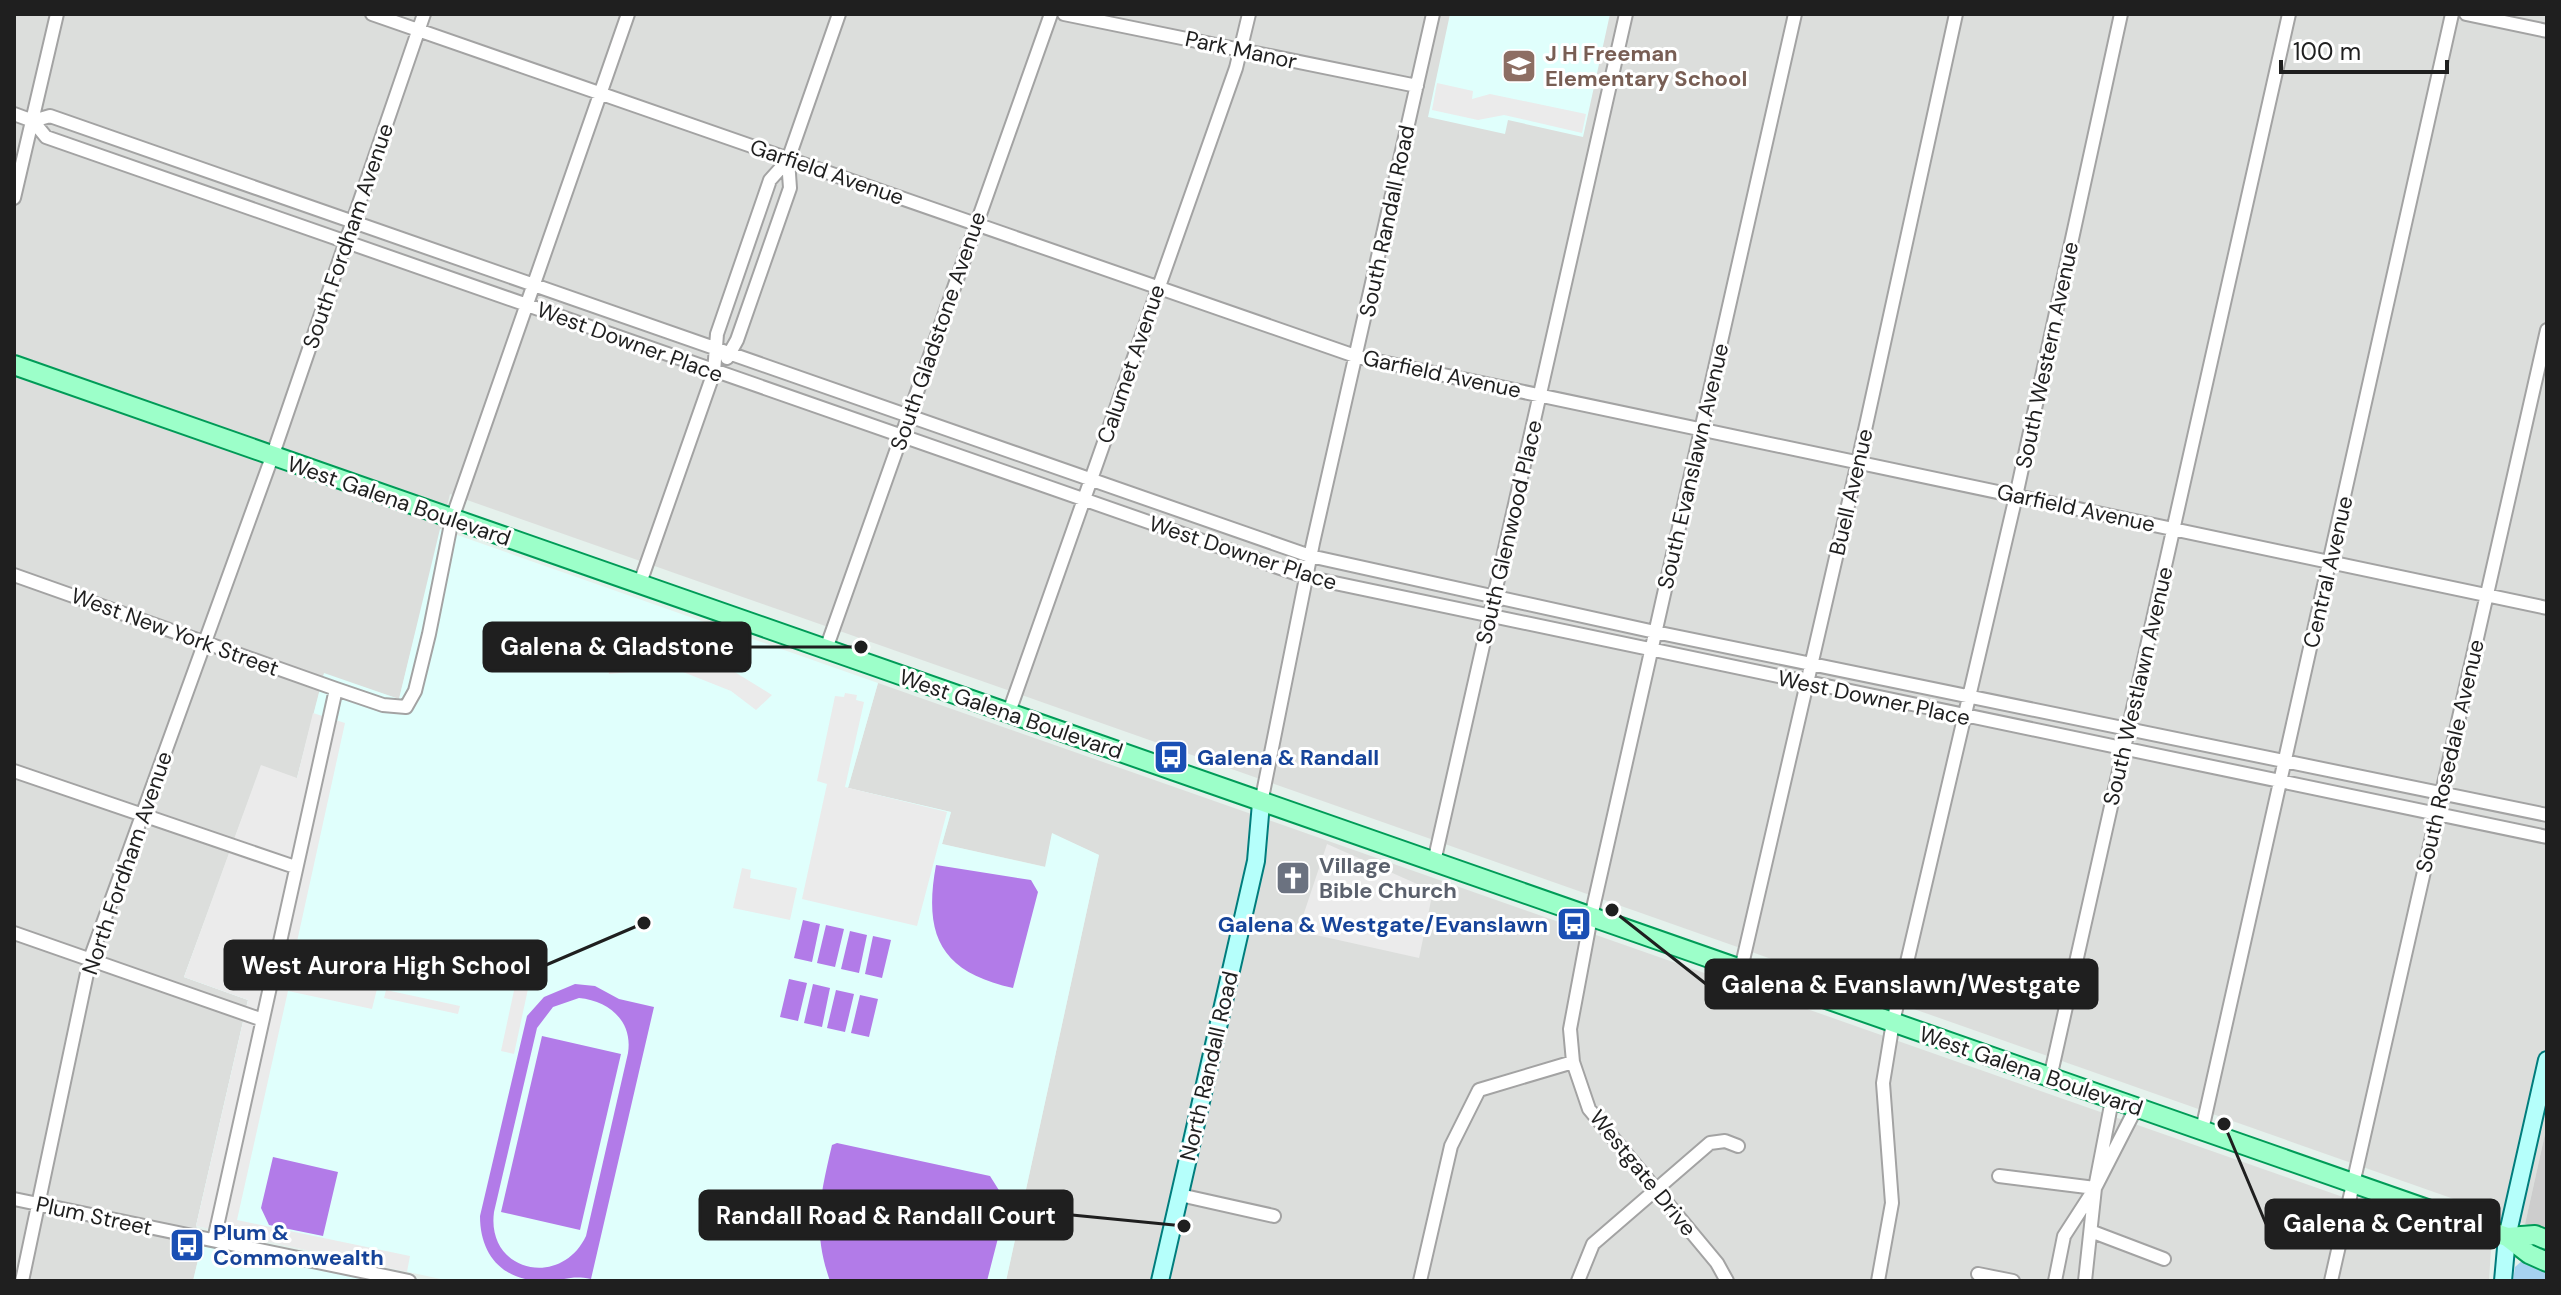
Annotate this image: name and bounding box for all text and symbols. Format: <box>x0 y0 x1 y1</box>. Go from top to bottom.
street label: Park Manor <box>1182 24 1300 76</box>
scale bar <box>2281 24 2447 74</box>
text: 100 m <box>2293 36 2361 67</box>
place label: J H Freeman Elementary School <box>1545 39 1747 93</box>
school or university icon: J H Freeman Elementary School <box>1500 47 1538 85</box>
street label: South Fordham Avenue <box>296 120 400 352</box>
street label: South Randall Road <box>1352 122 1422 320</box>
street label: Garfield Avenue <box>746 132 908 212</box>
street label: South Gladstone Avenue <box>884 208 992 454</box>
street label: South Western Avenue <box>2009 239 2085 471</box>
street label: Calumet Avenue <box>1090 281 1172 447</box>
street label: West Downer Place <box>533 295 727 389</box>
street label: South Evanslawn Avenue <box>1651 340 1735 592</box>
street label: Garfield Avenue <box>1360 343 1524 405</box>
street label: South Glenwood Place <box>1469 417 1549 647</box>
street label: Buell Avenue <box>1822 426 1880 558</box>
street label: West Galena Boulevard <box>283 449 515 553</box>
street label: Garfield Avenue <box>1994 477 2158 539</box>
street label: Central Avenue <box>2296 493 2360 651</box>
street label: West Downer Place <box>1145 509 1341 597</box>
street label: South Westlawn Avenue <box>2096 564 2180 808</box>
street label: West New York Street <box>67 581 283 683</box>
callout: Galena & Gladstone <box>484 623 750 671</box>
text: Galena & Gladstone <box>500 631 734 662</box>
street label: South Rosedale Avenue <box>2409 637 2491 875</box>
street label: West Galena Boulevard <box>895 662 1127 766</box>
street label: West Downer Place <box>1775 663 1973 733</box>
bus stop icon: Galena & Randall <box>1152 738 1190 776</box>
place label: Galena & Randall <box>1197 743 1379 772</box>
street label: North Fordham Avenue <box>75 748 179 978</box>
place label: Village Bible Church <box>1319 851 1457 905</box>
church icon: Village Bible Church <box>1274 859 1312 897</box>
bus stop icon: Galena & Westgate/Evanslawn <box>1555 905 1593 943</box>
place label: Galena & Westgate/Evanslawn <box>1218 910 1548 939</box>
callout: West Aurora High School <box>225 941 546 989</box>
text: West Aurora High School <box>241 950 531 981</box>
callout: Galena & Evanslawn/Westgate <box>1706 960 2097 1008</box>
street label: North Randall Road <box>1173 968 1245 1164</box>
text: Galena & Evanslawn/Westgate <box>1721 969 2081 1000</box>
street label: West Galena Boulevard <box>1915 1019 2147 1123</box>
street label: Westgate Drive <box>1583 1104 1703 1242</box>
street label: Plum Street <box>33 1190 155 1242</box>
callout: Randall Road & Randall Court <box>700 1191 1072 1239</box>
text: Randall Road & Randall Court <box>716 1200 1056 1231</box>
callout: Galena & Central <box>2266 1200 2499 1248</box>
text: Galena & Central <box>2283 1208 2483 1239</box>
place label: Plum & Commonwealth <box>213 1218 384 1272</box>
bus stop icon: Plum & Commonwealth <box>168 1226 206 1264</box>

